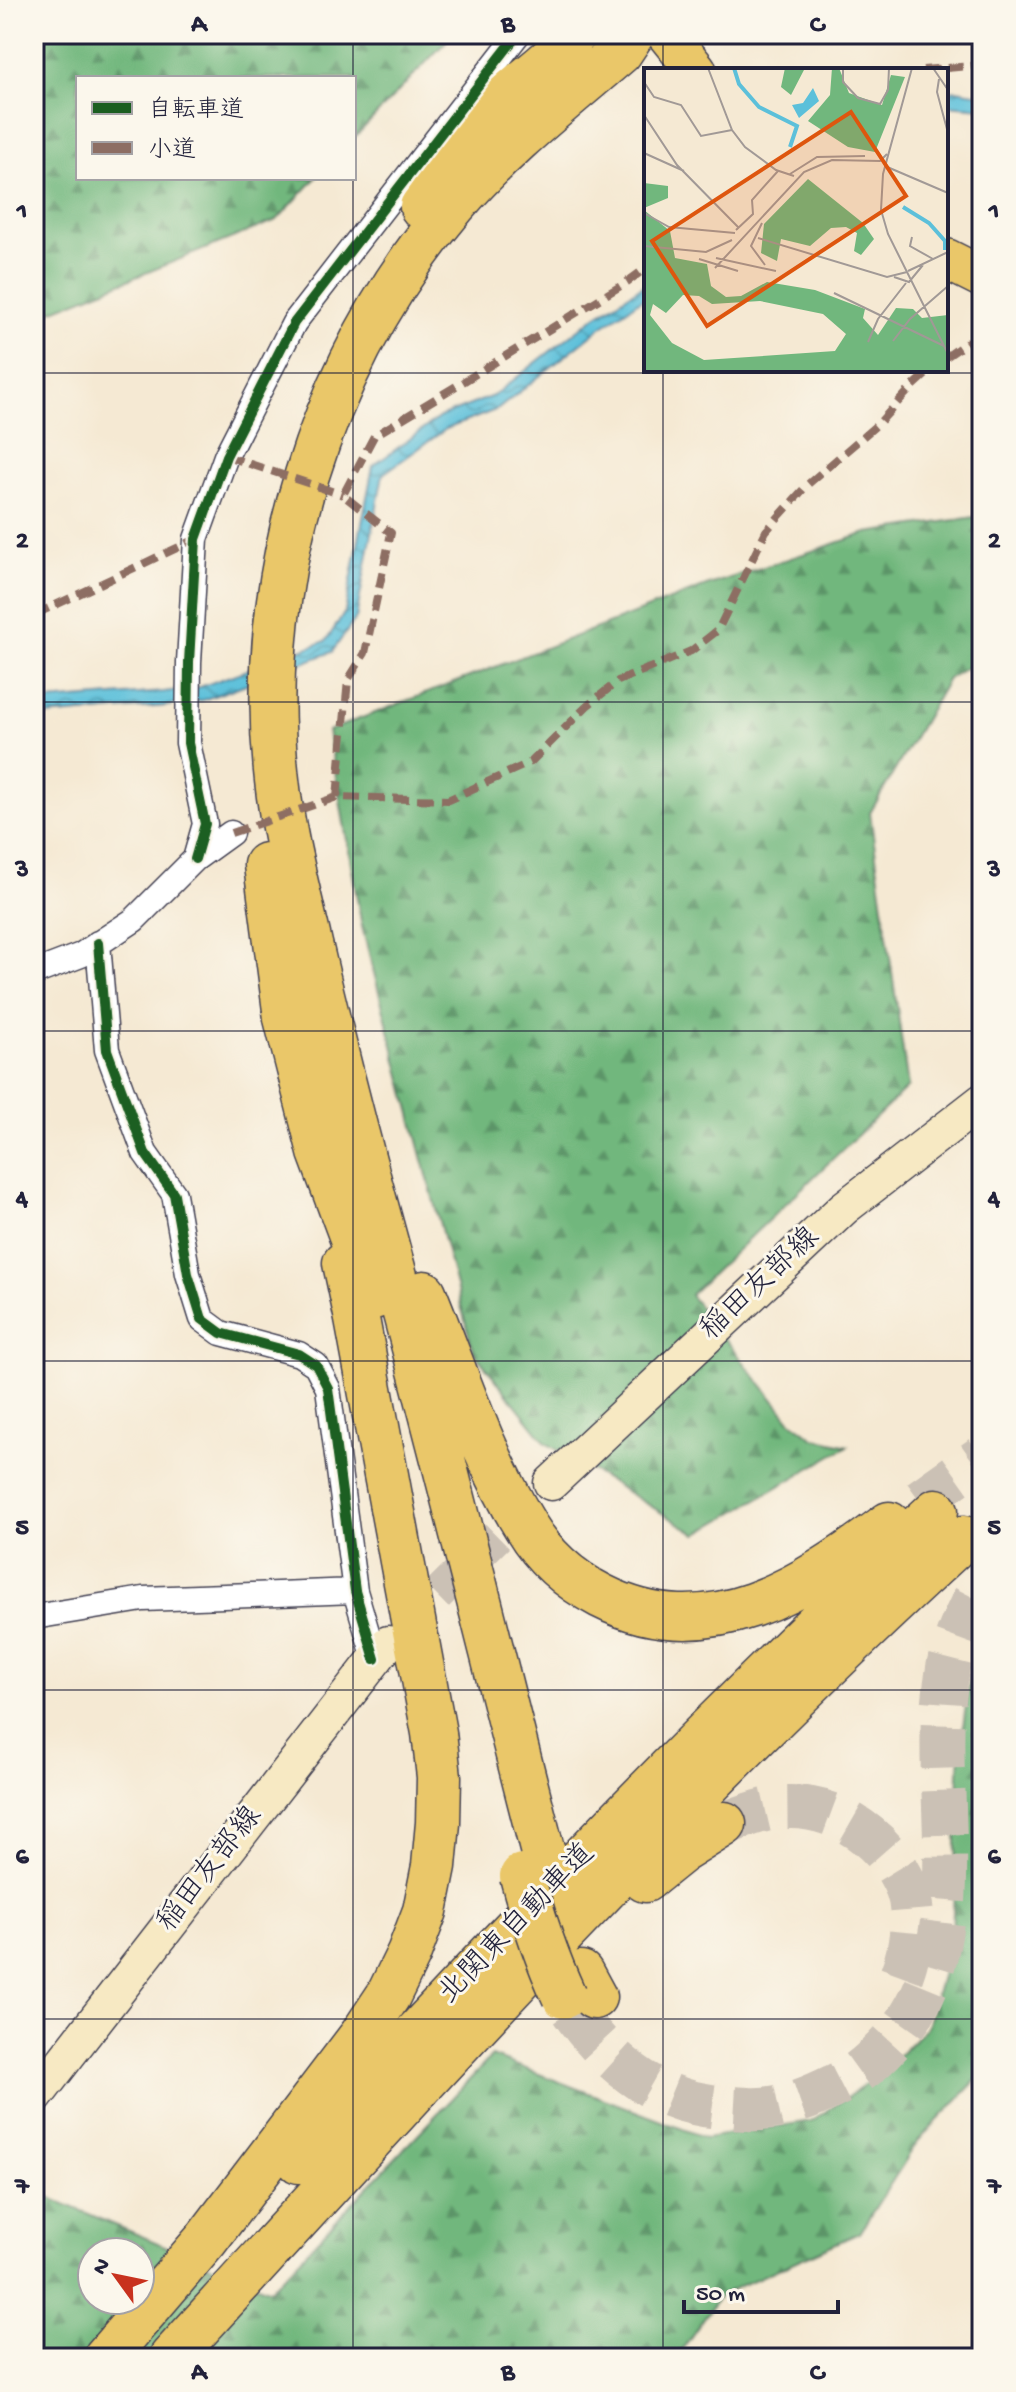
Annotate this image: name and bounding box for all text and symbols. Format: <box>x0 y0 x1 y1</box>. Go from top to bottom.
text: A <box>190 11 208 42</box>
text: B <box>500 11 516 42</box>
text: C <box>810 11 827 42</box>
inset map <box>644 68 948 372</box>
legend <box>76 76 356 180</box>
text: 自転車道 <box>148 96 244 126</box>
text: 小道 <box>148 136 196 166</box>
text: 1 <box>16 198 27 229</box>
text: 1 <box>988 198 999 229</box>
text: 2 <box>16 527 29 558</box>
text: 2 <box>988 527 1001 558</box>
text: 3 <box>14 856 29 887</box>
text: 3 <box>986 856 1001 887</box>
text: 4 <box>15 1185 29 1216</box>
text: 4 <box>987 1185 1001 1216</box>
street label: 稲田友部線 <box>693 1220 828 1349</box>
text: 5 <box>15 1514 29 1545</box>
text: 5 <box>987 1514 1001 1545</box>
street label: 稲田友部線 <box>149 1799 271 1940</box>
street label: 北関東自動車道 <box>431 1836 604 2013</box>
text: 6 <box>15 1843 29 1874</box>
text: 6 <box>987 1843 1001 1874</box>
text: 7 <box>13 2173 30 2204</box>
text: 7 <box>985 2173 1002 2204</box>
north arrow <box>76 2236 156 2316</box>
text: N <box>88 2254 117 2280</box>
scale bar <box>684 2264 838 2314</box>
text: 50 m <box>696 2281 745 2310</box>
text: A <box>190 2359 208 2390</box>
text: B <box>500 2359 516 2390</box>
text: C <box>810 2359 827 2390</box>

